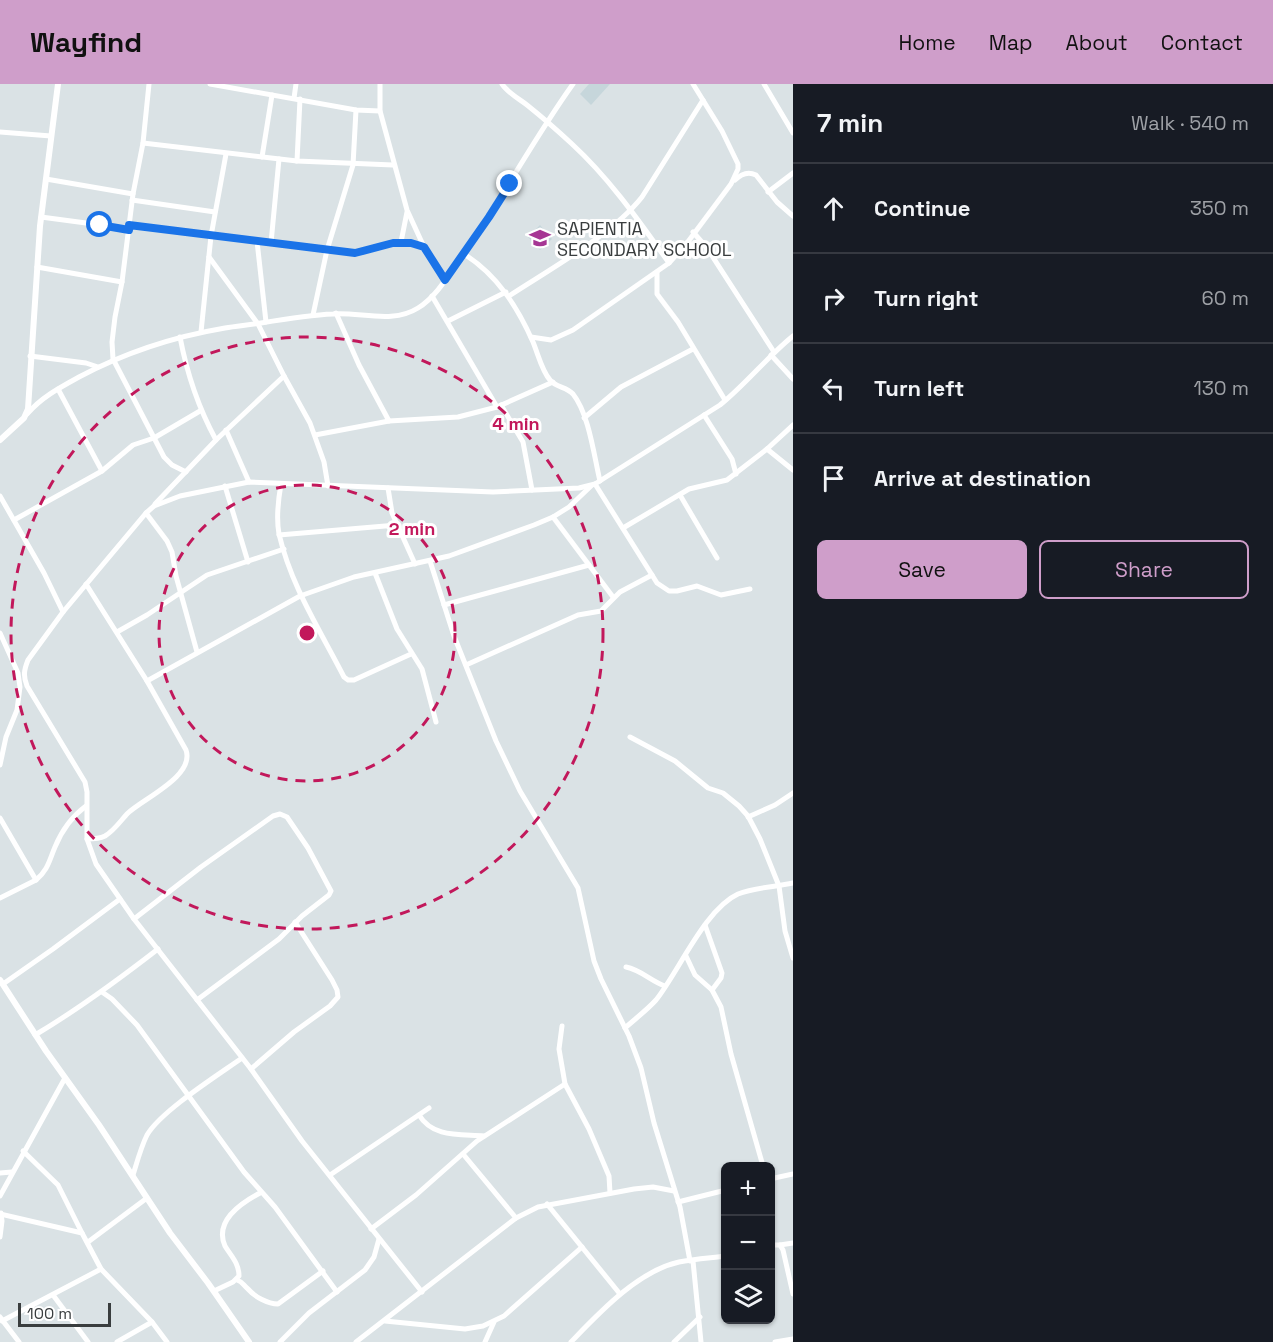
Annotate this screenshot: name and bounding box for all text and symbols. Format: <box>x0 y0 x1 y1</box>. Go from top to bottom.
text: Wayfind <box>30 24 142 60</box>
text: Home <box>898 29 956 56</box>
text: Map <box>989 29 1033 56</box>
text: About <box>1066 29 1128 56</box>
text: Contact <box>1161 29 1243 56</box>
text: 7 min <box>817 106 883 140</box>
text: Walk · 540 m <box>1131 110 1249 136</box>
route end <box>496 170 522 196</box>
icon: ahead <box>817 192 850 225</box>
text: Continue <box>874 194 970 222</box>
text: 350 m <box>1190 195 1249 221</box>
route start <box>86 211 112 237</box>
place label: SAPIENTIA SECONDARY SCHOOL <box>557 217 732 261</box>
school or university icon: SAPIENTIA SECONDARY SCHOOL <box>528 226 552 250</box>
icon: right <box>817 282 850 315</box>
text: Turn right <box>874 284 979 312</box>
text: 60 m <box>1202 285 1249 311</box>
icon: left <box>817 372 850 405</box>
text: Turn left <box>874 374 964 402</box>
text: 130 m <box>1193 375 1249 401</box>
text: 4 min <box>492 412 540 435</box>
icon: arrive <box>817 462 850 495</box>
text: Arrive at destination <box>874 464 1091 492</box>
text: 2 min <box>389 517 435 540</box>
button: Save <box>817 540 1027 599</box>
button: Share <box>1039 540 1249 599</box>
centre of rings <box>297 623 317 643</box>
map controls <box>721 1162 775 1324</box>
button: + <box>721 1162 775 1216</box>
button: − <box>721 1216 775 1270</box>
button: layers <box>721 1270 775 1324</box>
scale bar <box>18 1300 111 1328</box>
text: 100 m <box>27 1303 72 1324</box>

